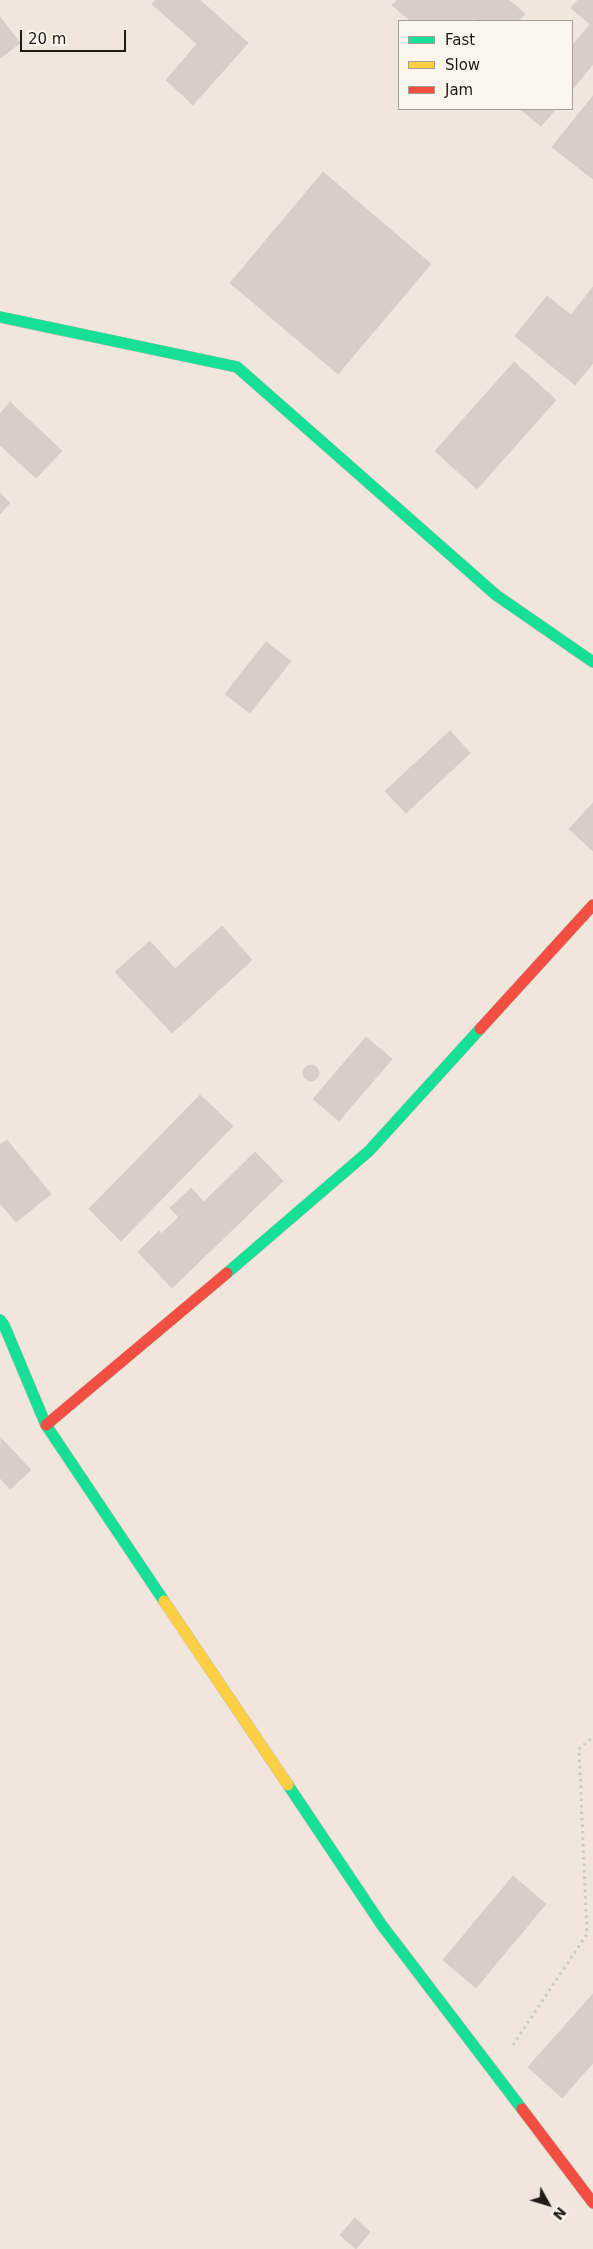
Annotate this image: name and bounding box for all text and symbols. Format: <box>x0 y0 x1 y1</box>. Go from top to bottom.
scale bar <box>22 20 129 52</box>
legend <box>398 20 573 110</box>
text: 20 m <box>28 30 66 48</box>
text: Fast <box>445 31 475 49</box>
text: Slow <box>445 56 480 74</box>
text: Jam <box>445 81 473 99</box>
north arrow <box>523 2179 573 2229</box>
text: N <box>550 2204 570 2223</box>

